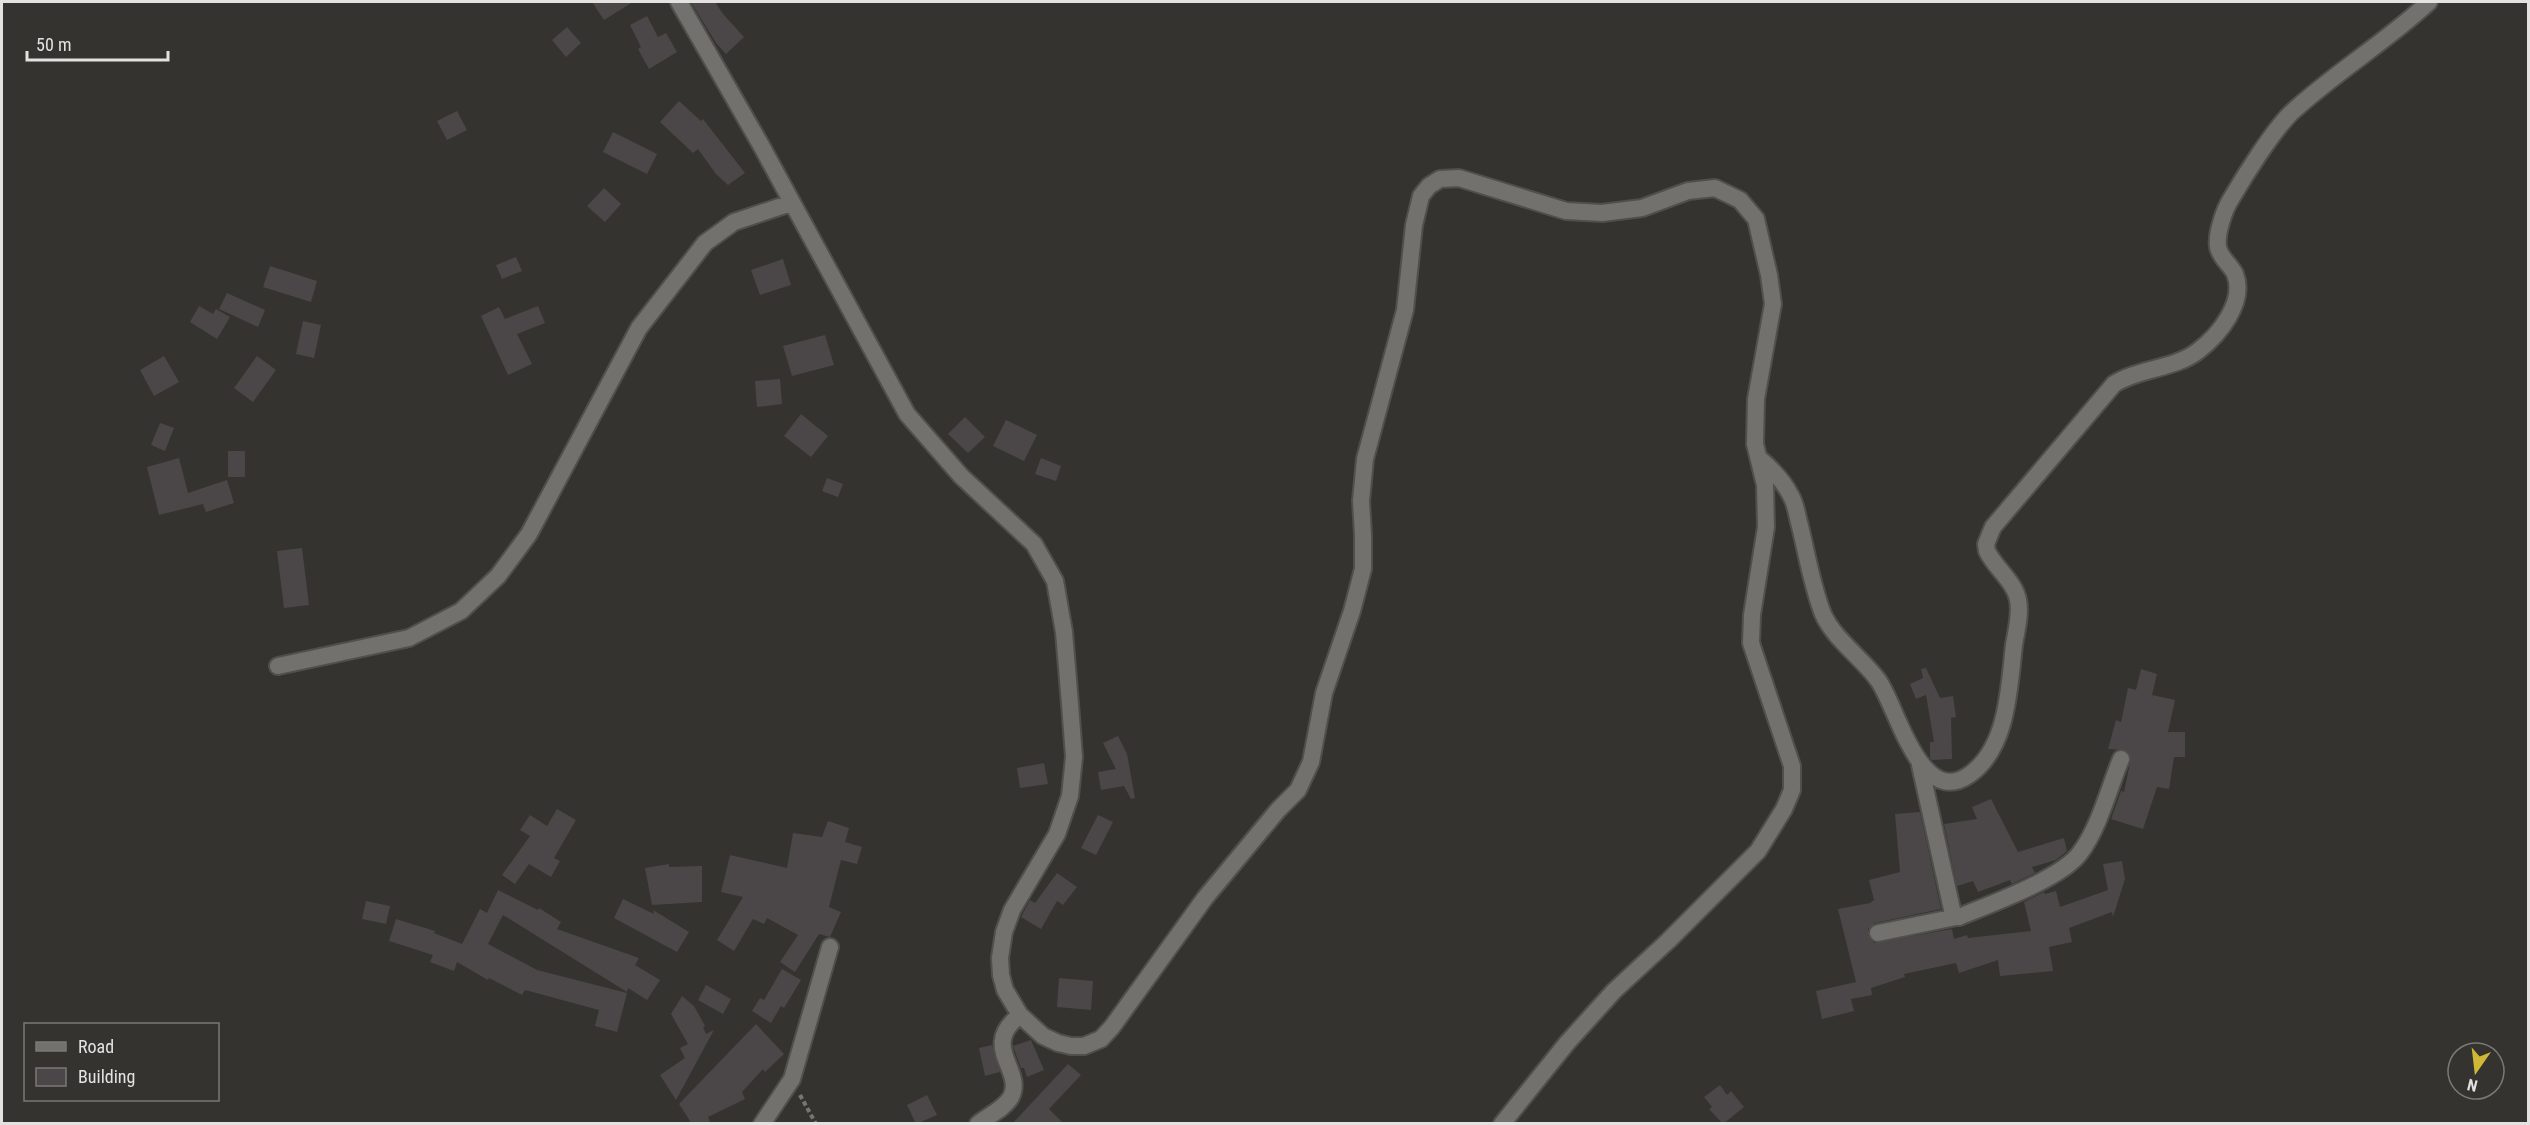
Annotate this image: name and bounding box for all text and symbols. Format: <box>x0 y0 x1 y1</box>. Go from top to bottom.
scale bar <box>27 24 168 62</box>
text: 50 m <box>36 34 71 55</box>
legend <box>24 1023 219 1101</box>
text: Road <box>78 1036 114 1057</box>
north arrow <box>2446 1041 2506 1101</box>
text: Building <box>78 1066 135 1087</box>
text: N <box>2465 1075 2480 1095</box>

